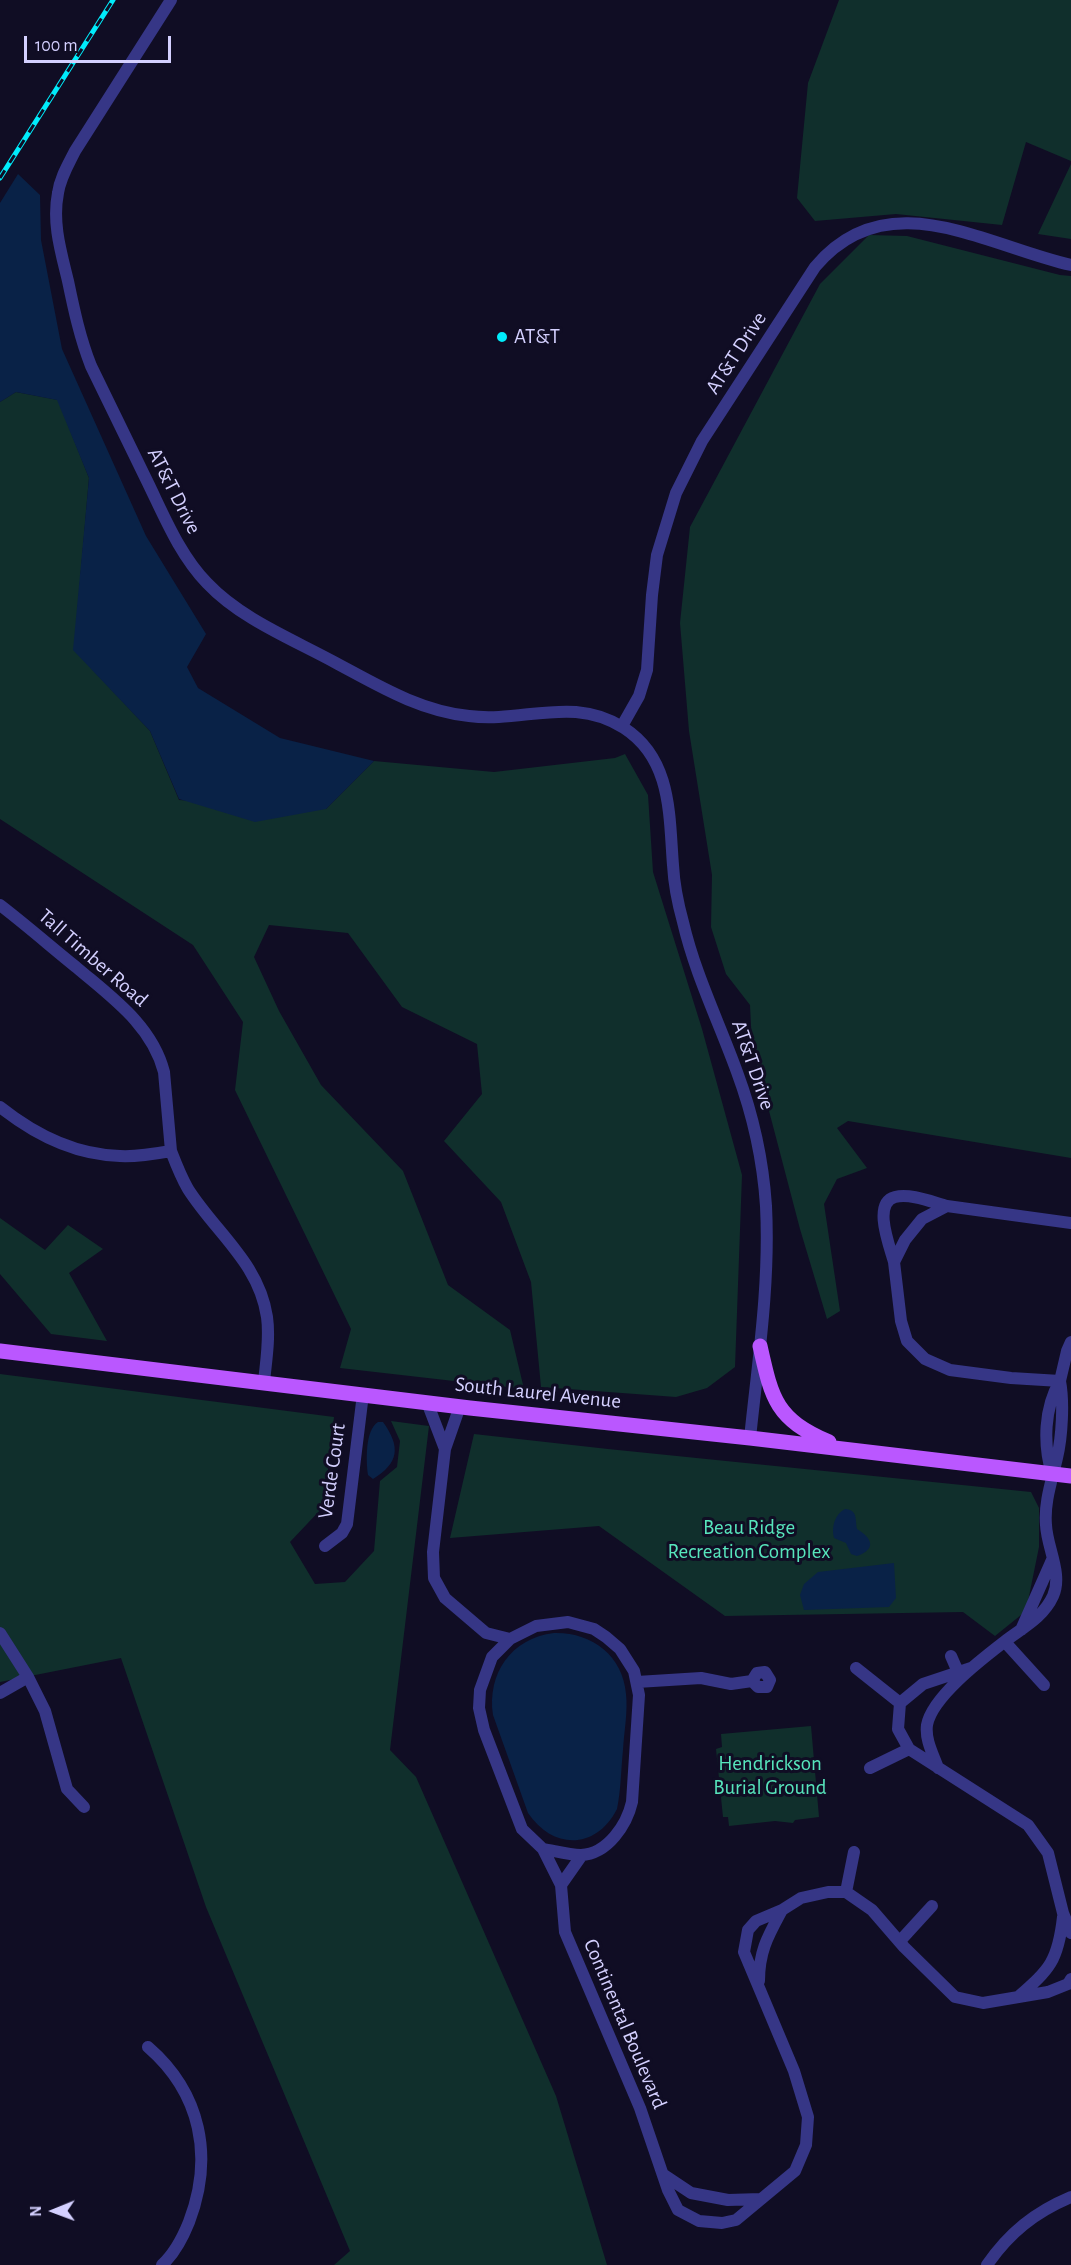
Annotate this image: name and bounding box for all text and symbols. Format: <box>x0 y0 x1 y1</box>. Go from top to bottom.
scale bar <box>27 24 174 62</box>
text: 100 m <box>35 37 78 55</box>
street label: AT&T Drive <box>700 307 772 399</box>
place label: AT&T <box>514 324 560 350</box>
marker: AT&T <box>495 330 509 344</box>
street label: AT&T Drive <box>142 444 206 538</box>
street label: Tall Timber Road <box>33 904 153 1012</box>
street label: AT&T Drive <box>726 1017 780 1113</box>
street label: South Laurel Avenue <box>454 1372 622 1414</box>
street label: Verde Court <box>313 1422 351 1520</box>
park label: Beau Ridge Recreation Complex <box>668 1515 830 1565</box>
park label: Hendrickson Burial Ground <box>713 1751 827 1801</box>
street label: Continental Boulevard <box>578 1935 672 2113</box>
north arrow <box>24 2181 84 2241</box>
text: N <box>28 2206 44 2217</box>

